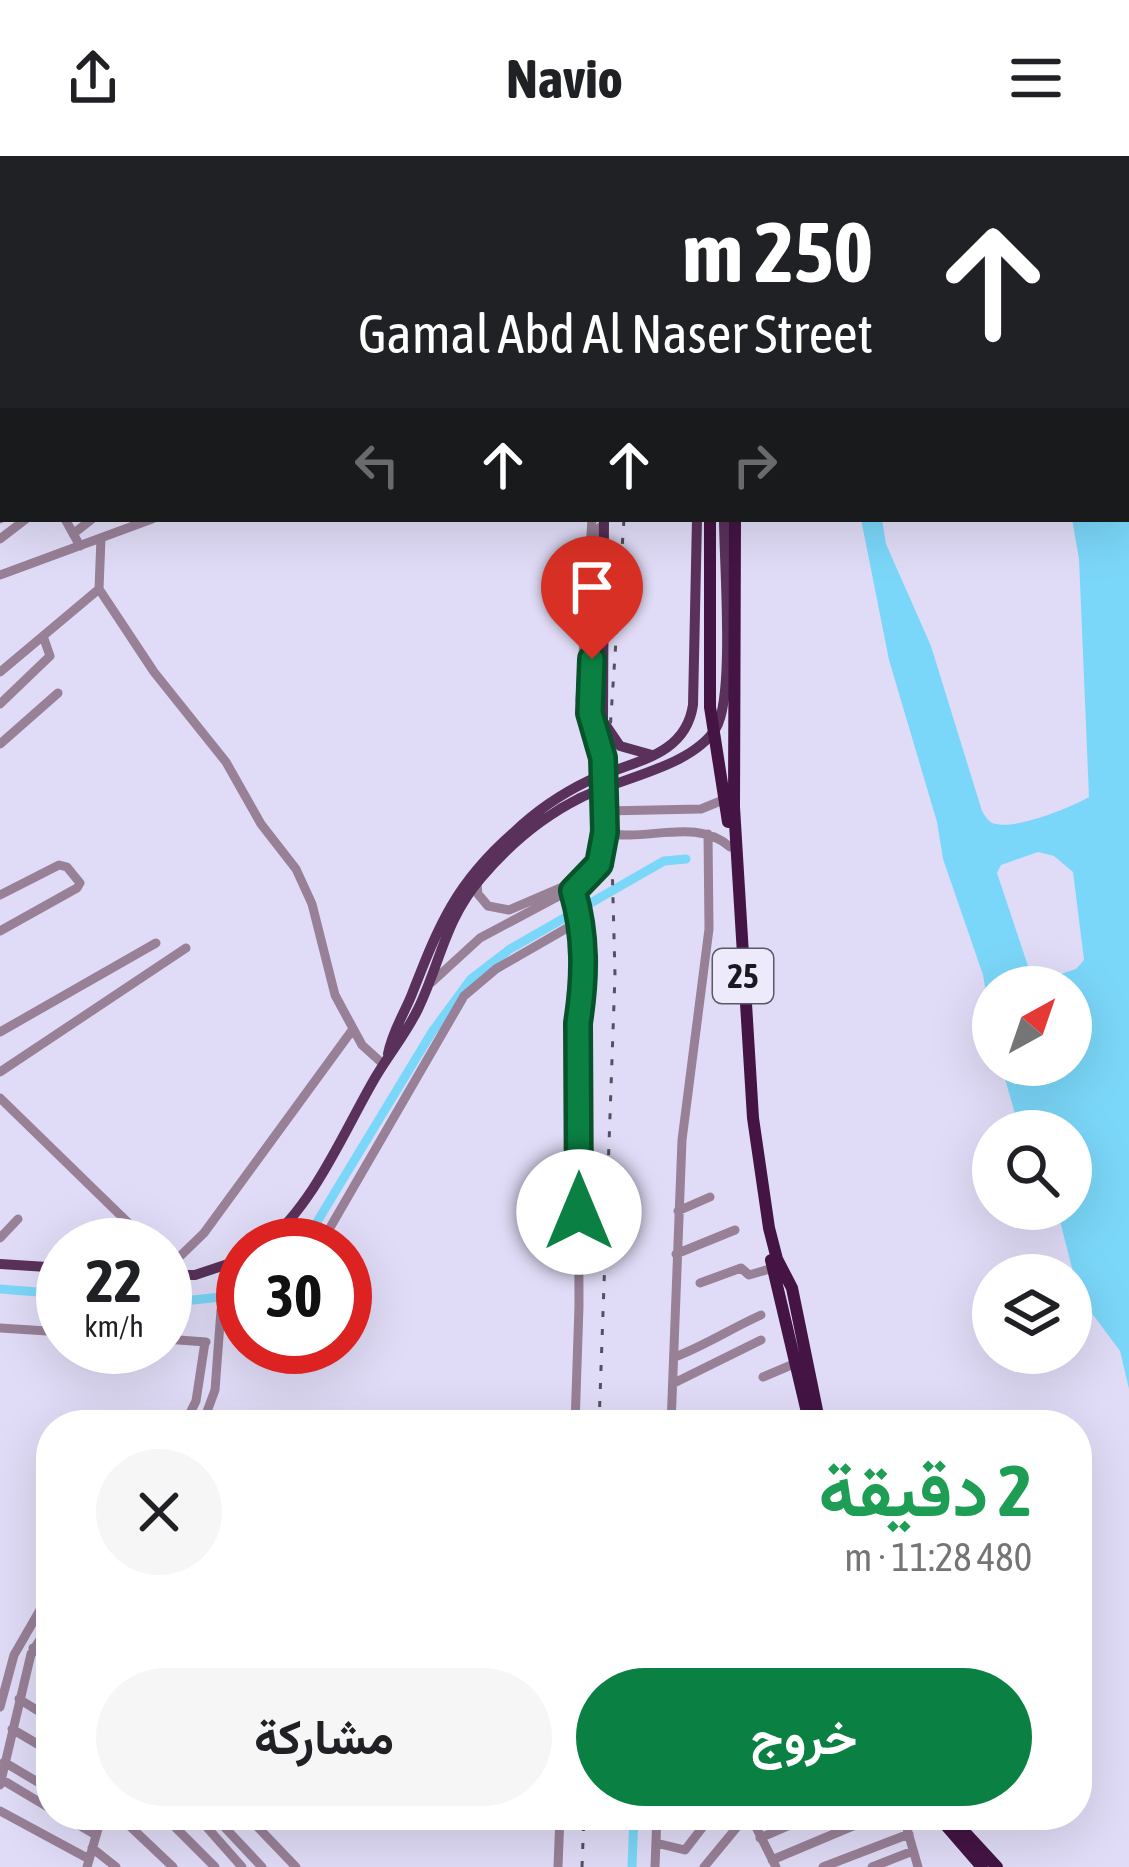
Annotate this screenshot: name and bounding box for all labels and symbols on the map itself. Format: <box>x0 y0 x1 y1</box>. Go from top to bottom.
pin <box>541 536 643 659</box>
road number: 25 <box>713 949 773 1003</box>
north arrow <box>972 966 1092 1086</box>
position arrow <box>516 1149 642 1275</box>
speed limit sign: 30 <box>216 1218 372 1374</box>

